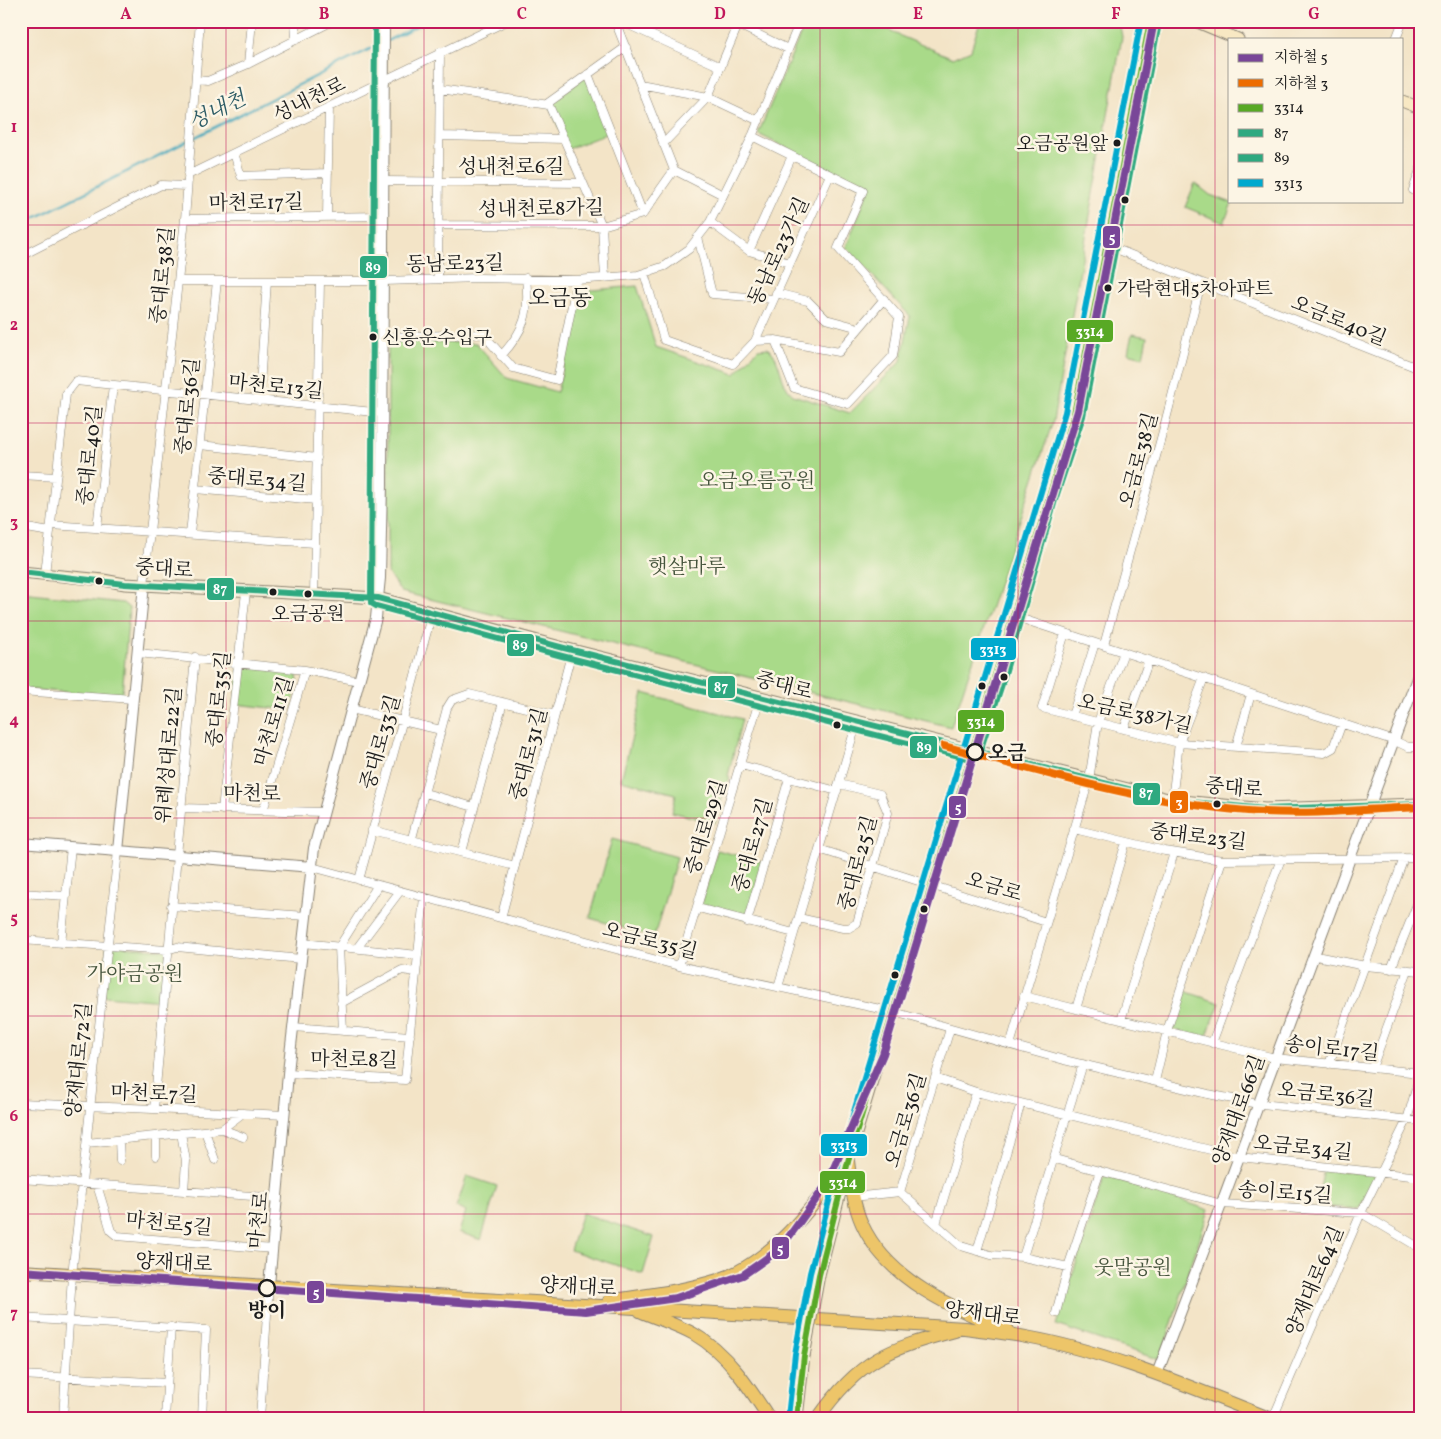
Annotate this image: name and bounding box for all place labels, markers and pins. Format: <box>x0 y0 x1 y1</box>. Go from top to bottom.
place label: 오금공원앞 <box>1016 132 1109 158</box>
marker: 오금공원앞 <box>1112 138 1122 148</box>
unlabelled marker <box>1120 195 1130 205</box>
place label: 가락현대5차아파트 <box>1117 277 1273 303</box>
marker: 가락현대5차아파트 <box>1103 283 1113 293</box>
place label: 신흥운수입구 <box>382 326 492 352</box>
marker: 신흥운수입구 <box>368 332 378 342</box>
unlabelled marker <box>94 576 104 586</box>
unlabelled marker <box>268 587 278 597</box>
marker: 오금공원 <box>303 589 313 599</box>
place label: 오금공원 <box>271 602 345 628</box>
unlabelled marker <box>999 672 1009 682</box>
unlabelled marker <box>977 681 987 691</box>
unlabelled marker <box>832 720 842 730</box>
place label: 오금 <box>988 740 1027 768</box>
marker: 오금 <box>966 743 984 761</box>
unlabelled marker <box>1212 799 1222 809</box>
unlabelled marker <box>919 904 929 914</box>
unlabelled marker <box>890 970 900 980</box>
marker: 방이 <box>258 1279 276 1297</box>
place label: 방이 <box>248 1298 286 1326</box>

